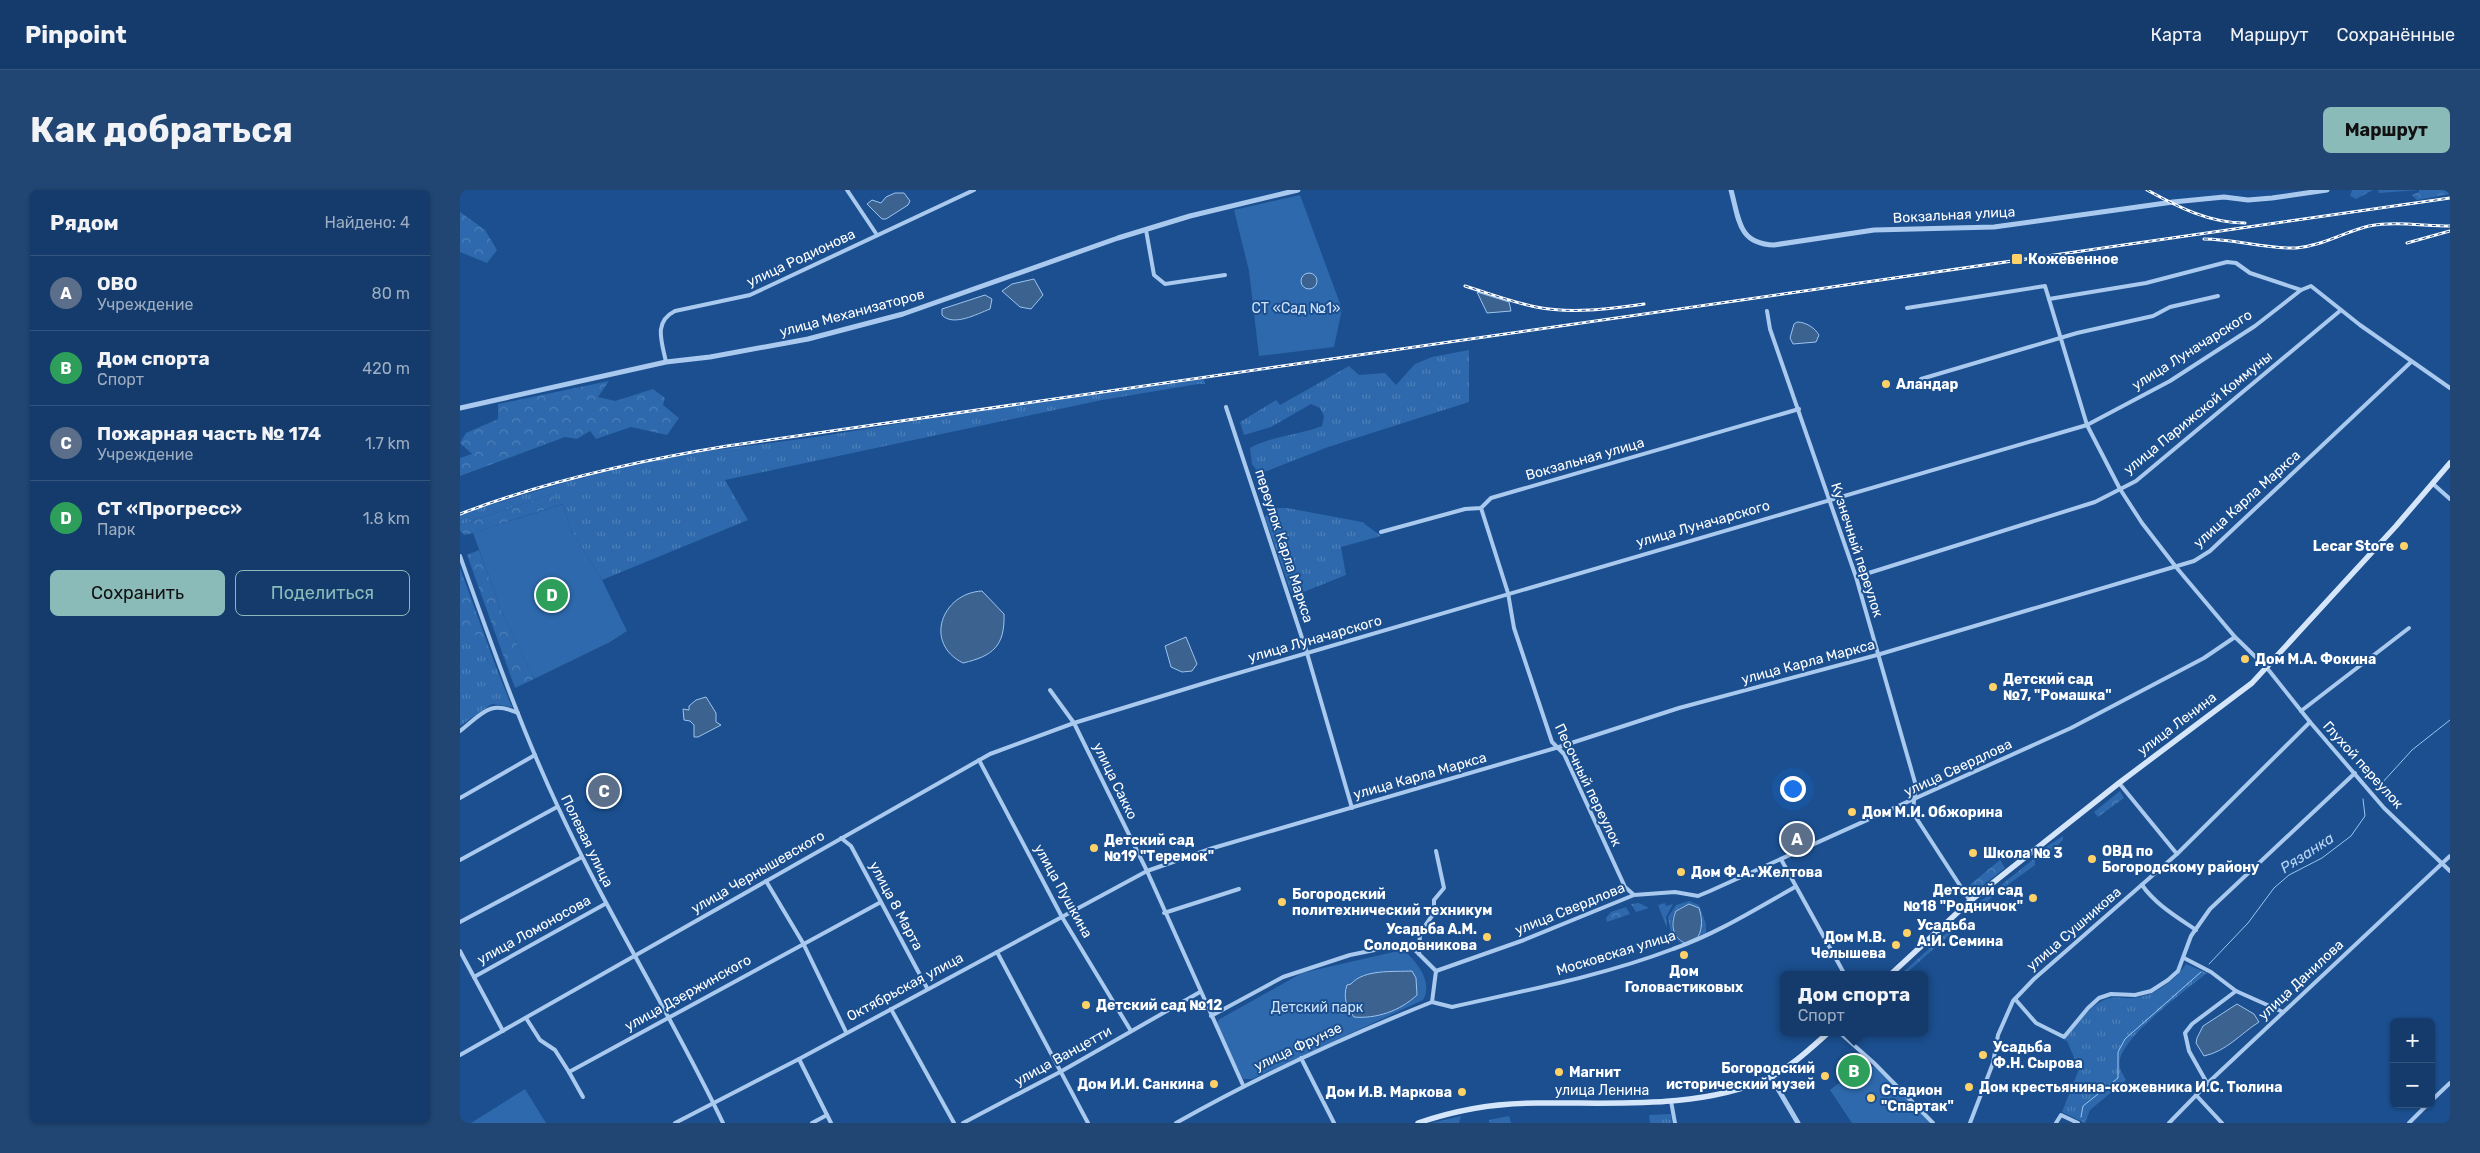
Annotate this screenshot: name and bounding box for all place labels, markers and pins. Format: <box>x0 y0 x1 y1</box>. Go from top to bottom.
place label: Кожевенное <box>2028 251 2119 268</box>
marker: Кожевенное <box>2010 252 2024 266</box>
place label: Аландар <box>1896 376 1958 393</box>
marker: Аландар <box>1880 378 1892 390</box>
place label: Lecar Store <box>2313 538 2394 555</box>
marker: Lecar Store <box>2398 540 2410 552</box>
pin: D <box>536 576 568 614</box>
place label: Дом М.А. Фокина <box>2255 651 2376 668</box>
marker: Дом М.А. Фокина <box>2239 653 2251 665</box>
place label: Детский сад №7, "Ромашка" <box>2003 671 2112 704</box>
marker: Детский сад №7, "Ромашка" <box>1987 681 1999 693</box>
pin: C <box>588 772 620 810</box>
place label: Дом М.И. Обжорина <box>1862 804 2003 821</box>
marker: Дом М.И. Обжорина <box>1846 806 1858 818</box>
pin: A <box>1781 820 1813 858</box>
place label: Детский сад №19 "Теремок" <box>1104 832 1214 865</box>
marker: Детский сад №19 "Теремок" <box>1088 842 1100 854</box>
place label: ОВД по Богородскому району <box>2102 843 2260 876</box>
place label: Школа № 3 <box>1983 845 2063 862</box>
marker: Школа № 3 <box>1967 847 1979 859</box>
marker: ОВД по Богородскому району <box>2086 853 2098 865</box>
place label: Дом Ф.А. Желтова <box>1691 864 1823 881</box>
marker: Дом Ф.А. Желтова <box>1675 866 1687 878</box>
place label: Детский сад №18 "Родничок" <box>1903 882 2023 915</box>
place label: Богородский политехнический техникум <box>1292 886 1492 919</box>
marker: Детский сад №18 "Родничок" <box>2027 892 2039 904</box>
marker: Богородский политехнический техникум <box>1276 896 1288 908</box>
place label: Усадьба А.И. Семина <box>1917 917 2003 950</box>
place label: Усадьба А.М. Солодовникова <box>1364 921 1477 954</box>
marker: Усадьба А.И. Семина <box>1901 927 1913 939</box>
place label: Дом М.В. Челышева <box>1811 929 1886 962</box>
marker: Усадьба А.М. Солодовникова <box>1481 931 1493 943</box>
marker: Дом М.В. Челышева <box>1890 939 1902 951</box>
marker: Дом Головастиковых <box>1678 949 1690 961</box>
place label: Дом Головастиковых <box>1625 963 1744 996</box>
place label: Детский сад №12 <box>1096 997 1222 1014</box>
marker: Детский сад №12 <box>1080 999 1092 1011</box>
place label: Усадьба Ф.Н. Сырова <box>1993 1039 2083 1072</box>
marker: Усадьба Ф.Н. Сырова <box>1977 1049 1989 1061</box>
pin: B <box>1838 1052 1870 1090</box>
place label: Богородский исторический музей <box>1666 1060 1815 1093</box>
place label: Магнит <box>1569 1064 1621 1081</box>
marker: Магнит <box>1553 1066 1565 1078</box>
marker: Богородский исторический музей <box>1819 1070 1831 1082</box>
place label: Дом И.И. Санкина <box>1077 1076 1204 1093</box>
marker: Дом И.И. Санкина <box>1208 1078 1220 1090</box>
place label: Дом крестьянина-кожевника И.С. Тюлина <box>1979 1079 2282 1096</box>
marker: Дом крестьянина-кожевника И.С. Тюлина <box>1963 1081 1975 1093</box>
place label: Стадион "Спартак" <box>1881 1082 1954 1115</box>
place label: Дом И.В. Маркова <box>1326 1084 1452 1101</box>
marker: Дом И.В. Маркова <box>1456 1086 1468 1098</box>
marker: Стадион "Спартак" <box>1865 1092 1877 1104</box>

